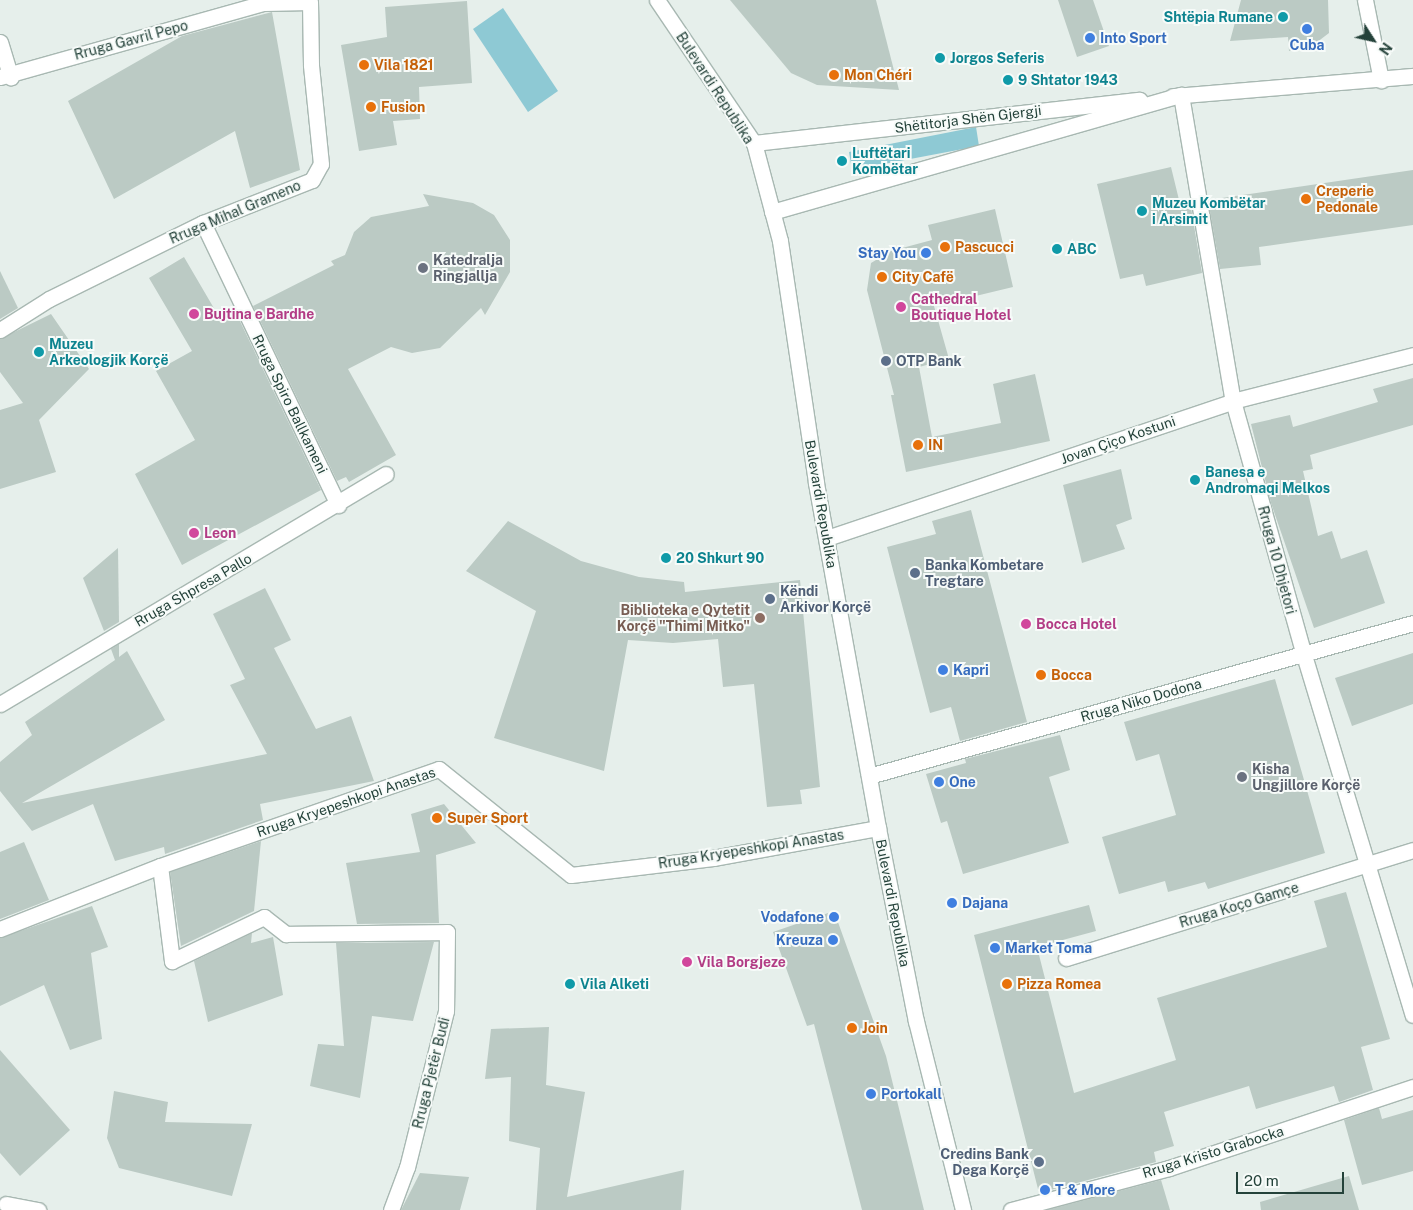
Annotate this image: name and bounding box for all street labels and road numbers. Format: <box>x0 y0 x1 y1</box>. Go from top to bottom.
street label: Rruga Gavril Pepo <box>72 17 190 63</box>
street label: Bulevardi Republika <box>673 29 757 147</box>
street label: Shëtitorja Shën Gjergji <box>894 102 1042 136</box>
street label: Rruga Mihal Grameno <box>167 177 303 247</box>
street label: Rruga Spiro Ballkameni <box>249 332 331 476</box>
street label: Jovan Çiço Kostuni <box>1058 412 1178 468</box>
street label: Bulevardi Republika <box>801 439 841 569</box>
street label: Rruga 10 Dhjetori <box>1254 504 1300 616</box>
street label: Rruga Shpresa Pallo <box>132 550 254 630</box>
street label: Rruga Niko Dodona <box>1078 675 1204 725</box>
street label: Rruga Kryepeshkopi Anastas <box>254 763 438 841</box>
street label: Rruga Kryepeshkopi Anastas <box>657 826 845 872</box>
street label: Bulevardi Republika <box>872 838 914 968</box>
street label: Rruga Koço Gamçe <box>1177 879 1301 931</box>
street label: Rruga Pjetër Budi <box>409 1016 453 1130</box>
street label: Rruga Kristo Grabocka <box>1140 1122 1286 1182</box>

